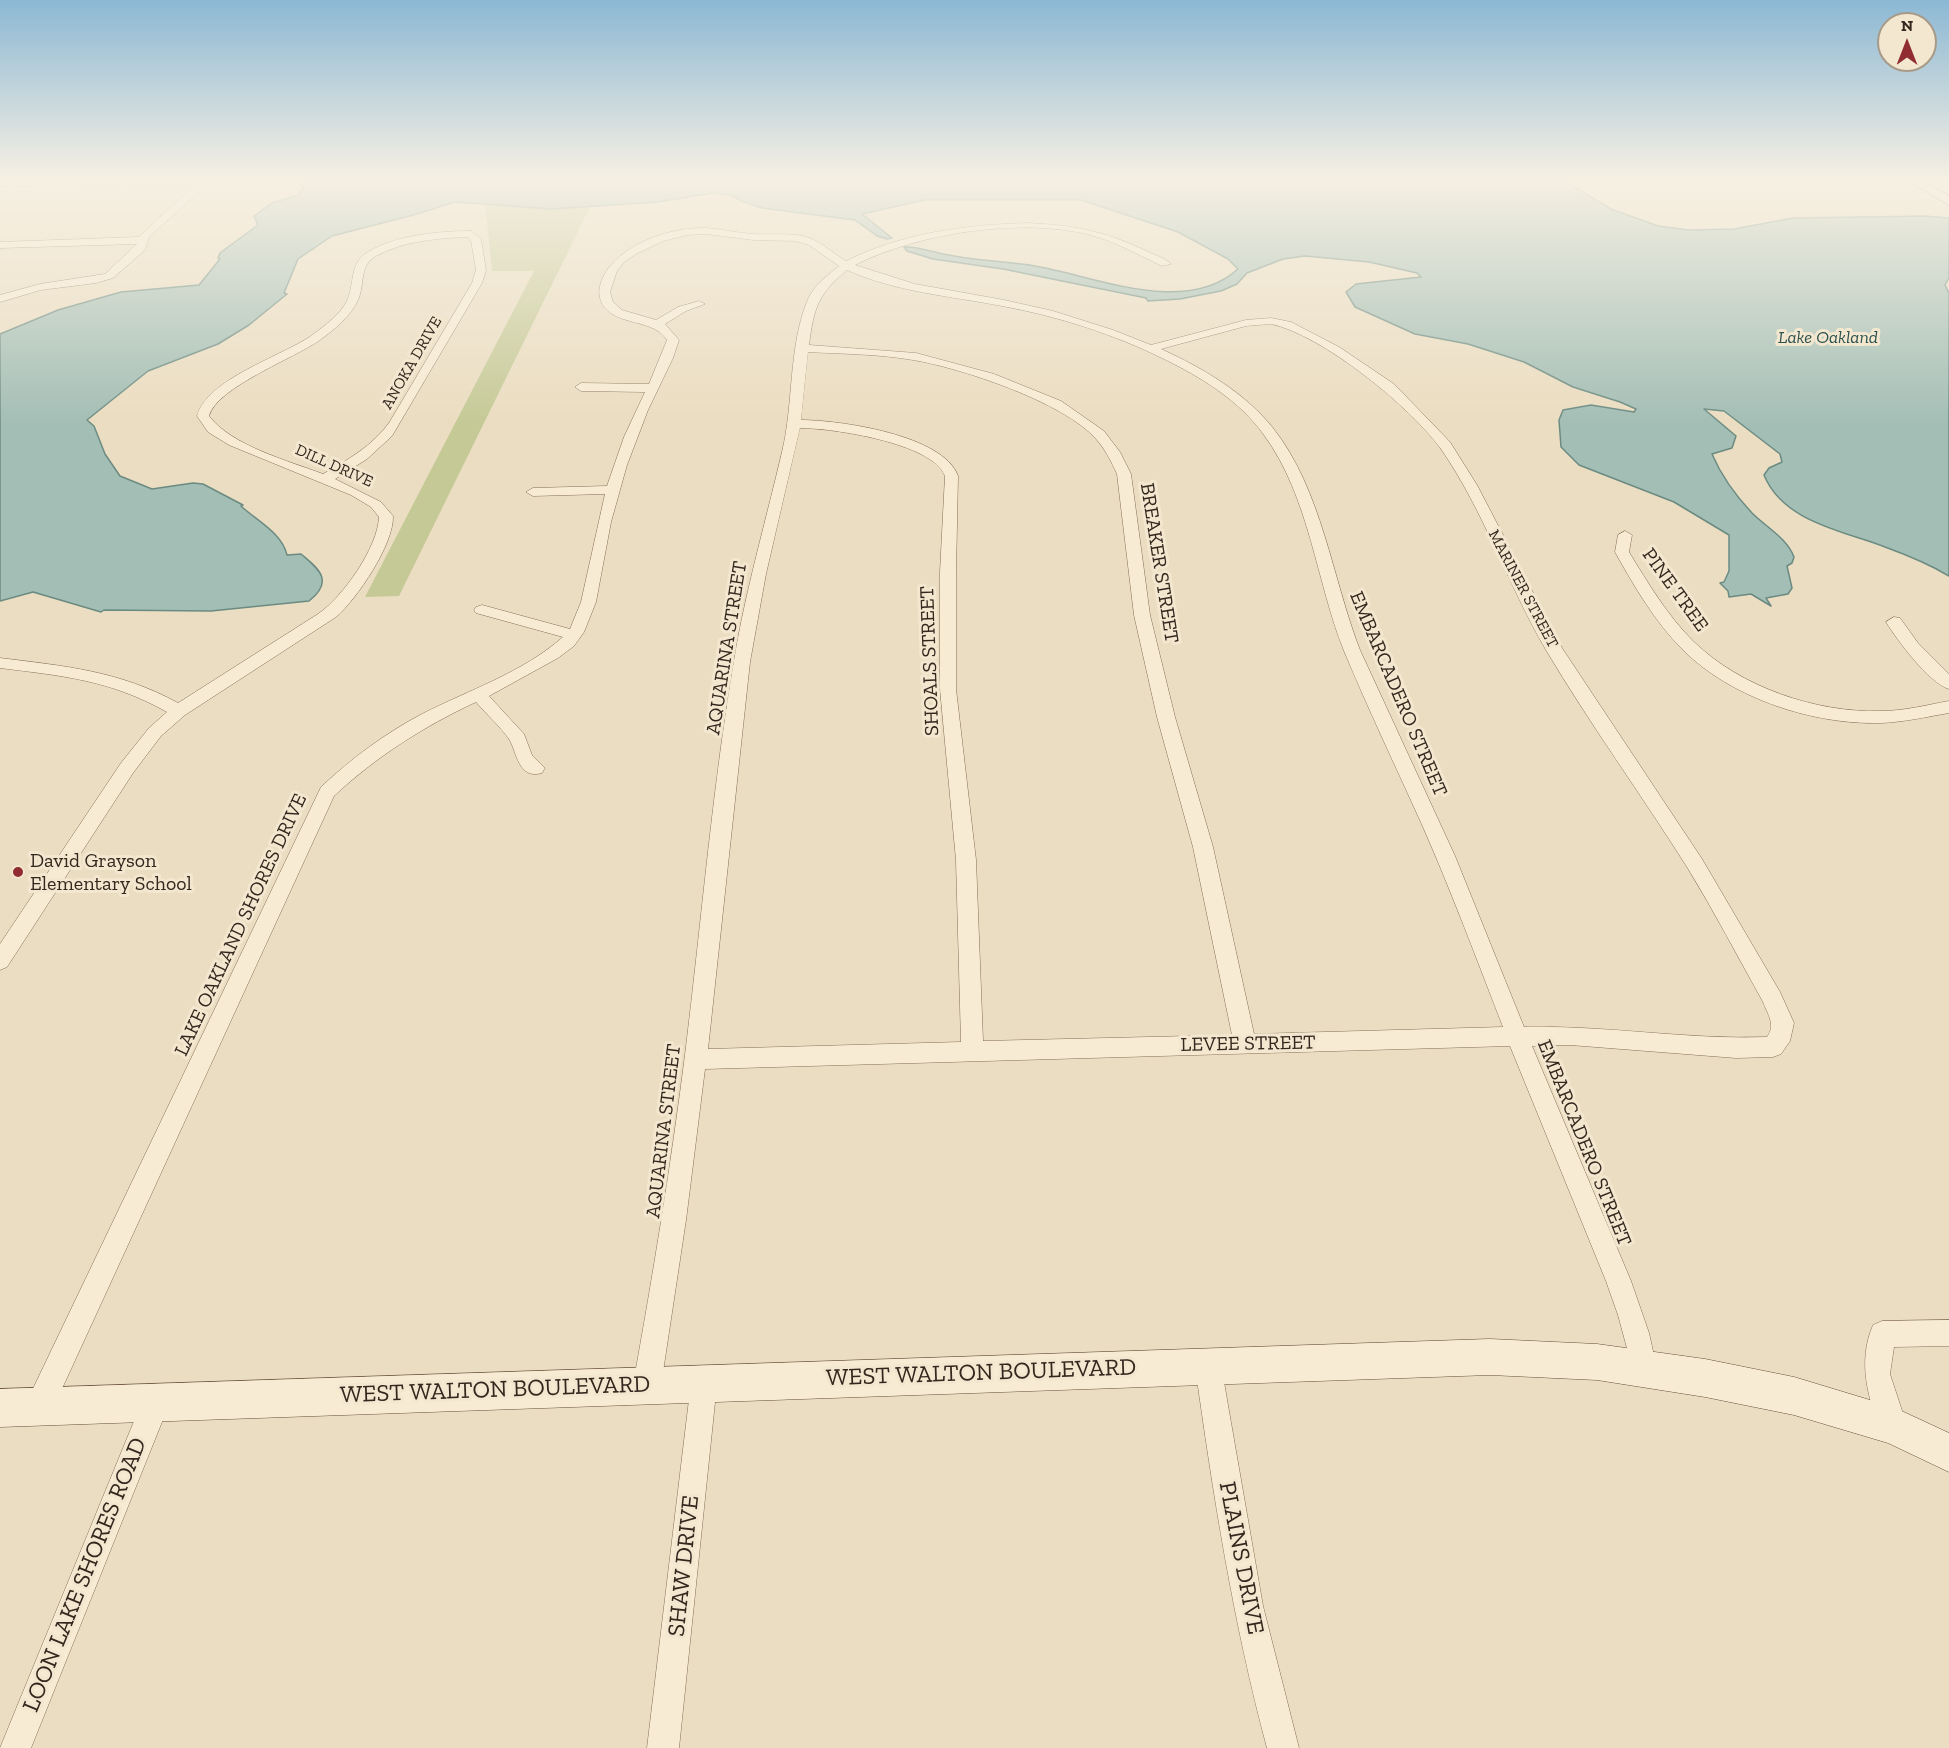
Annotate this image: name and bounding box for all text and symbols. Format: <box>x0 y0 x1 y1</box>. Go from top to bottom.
north arrow <box>1877 12 1937 72</box>
text: N <box>1901 16 1913 35</box>
street label: ANOKA DRIVE <box>378 313 446 413</box>
water label: Lake Oakland <box>1778 327 1878 349</box>
street label: DILL DRIVE <box>292 440 376 492</box>
street label: BREAKER STREET <box>1134 481 1184 645</box>
street label: MARINER STREET <box>1484 527 1562 651</box>
street label: PINE TREE <box>1637 544 1713 636</box>
street label: AQUARINA STREET <box>701 560 753 736</box>
street label: SHOALS STREET <box>915 586 945 736</box>
street label: EMBARCADERO STREET <box>1344 588 1452 800</box>
street label: LAKE OAKLAND SHORES DRIVE <box>170 790 312 1060</box>
place label: David Grayson Elementary School <box>30 849 192 896</box>
marker: David Grayson Elementary School <box>11 865 25 879</box>
street label: LEVEE STREET <box>1180 1031 1316 1057</box>
street label: EMBARCADERO STREET <box>1532 1036 1636 1250</box>
street label: AQUARINA STREET <box>641 1042 687 1220</box>
street label: WEST WALTON BOULEVARD <box>825 1353 1137 1393</box>
street label: WEST WALTON BOULEVARD <box>339 1370 651 1410</box>
street label: LOON LAKE SHORES ROAD <box>17 1434 153 1716</box>
street label: PLAINS DRIVE <box>1212 1479 1270 1637</box>
street label: SHAW DRIVE <box>662 1494 706 1638</box>

